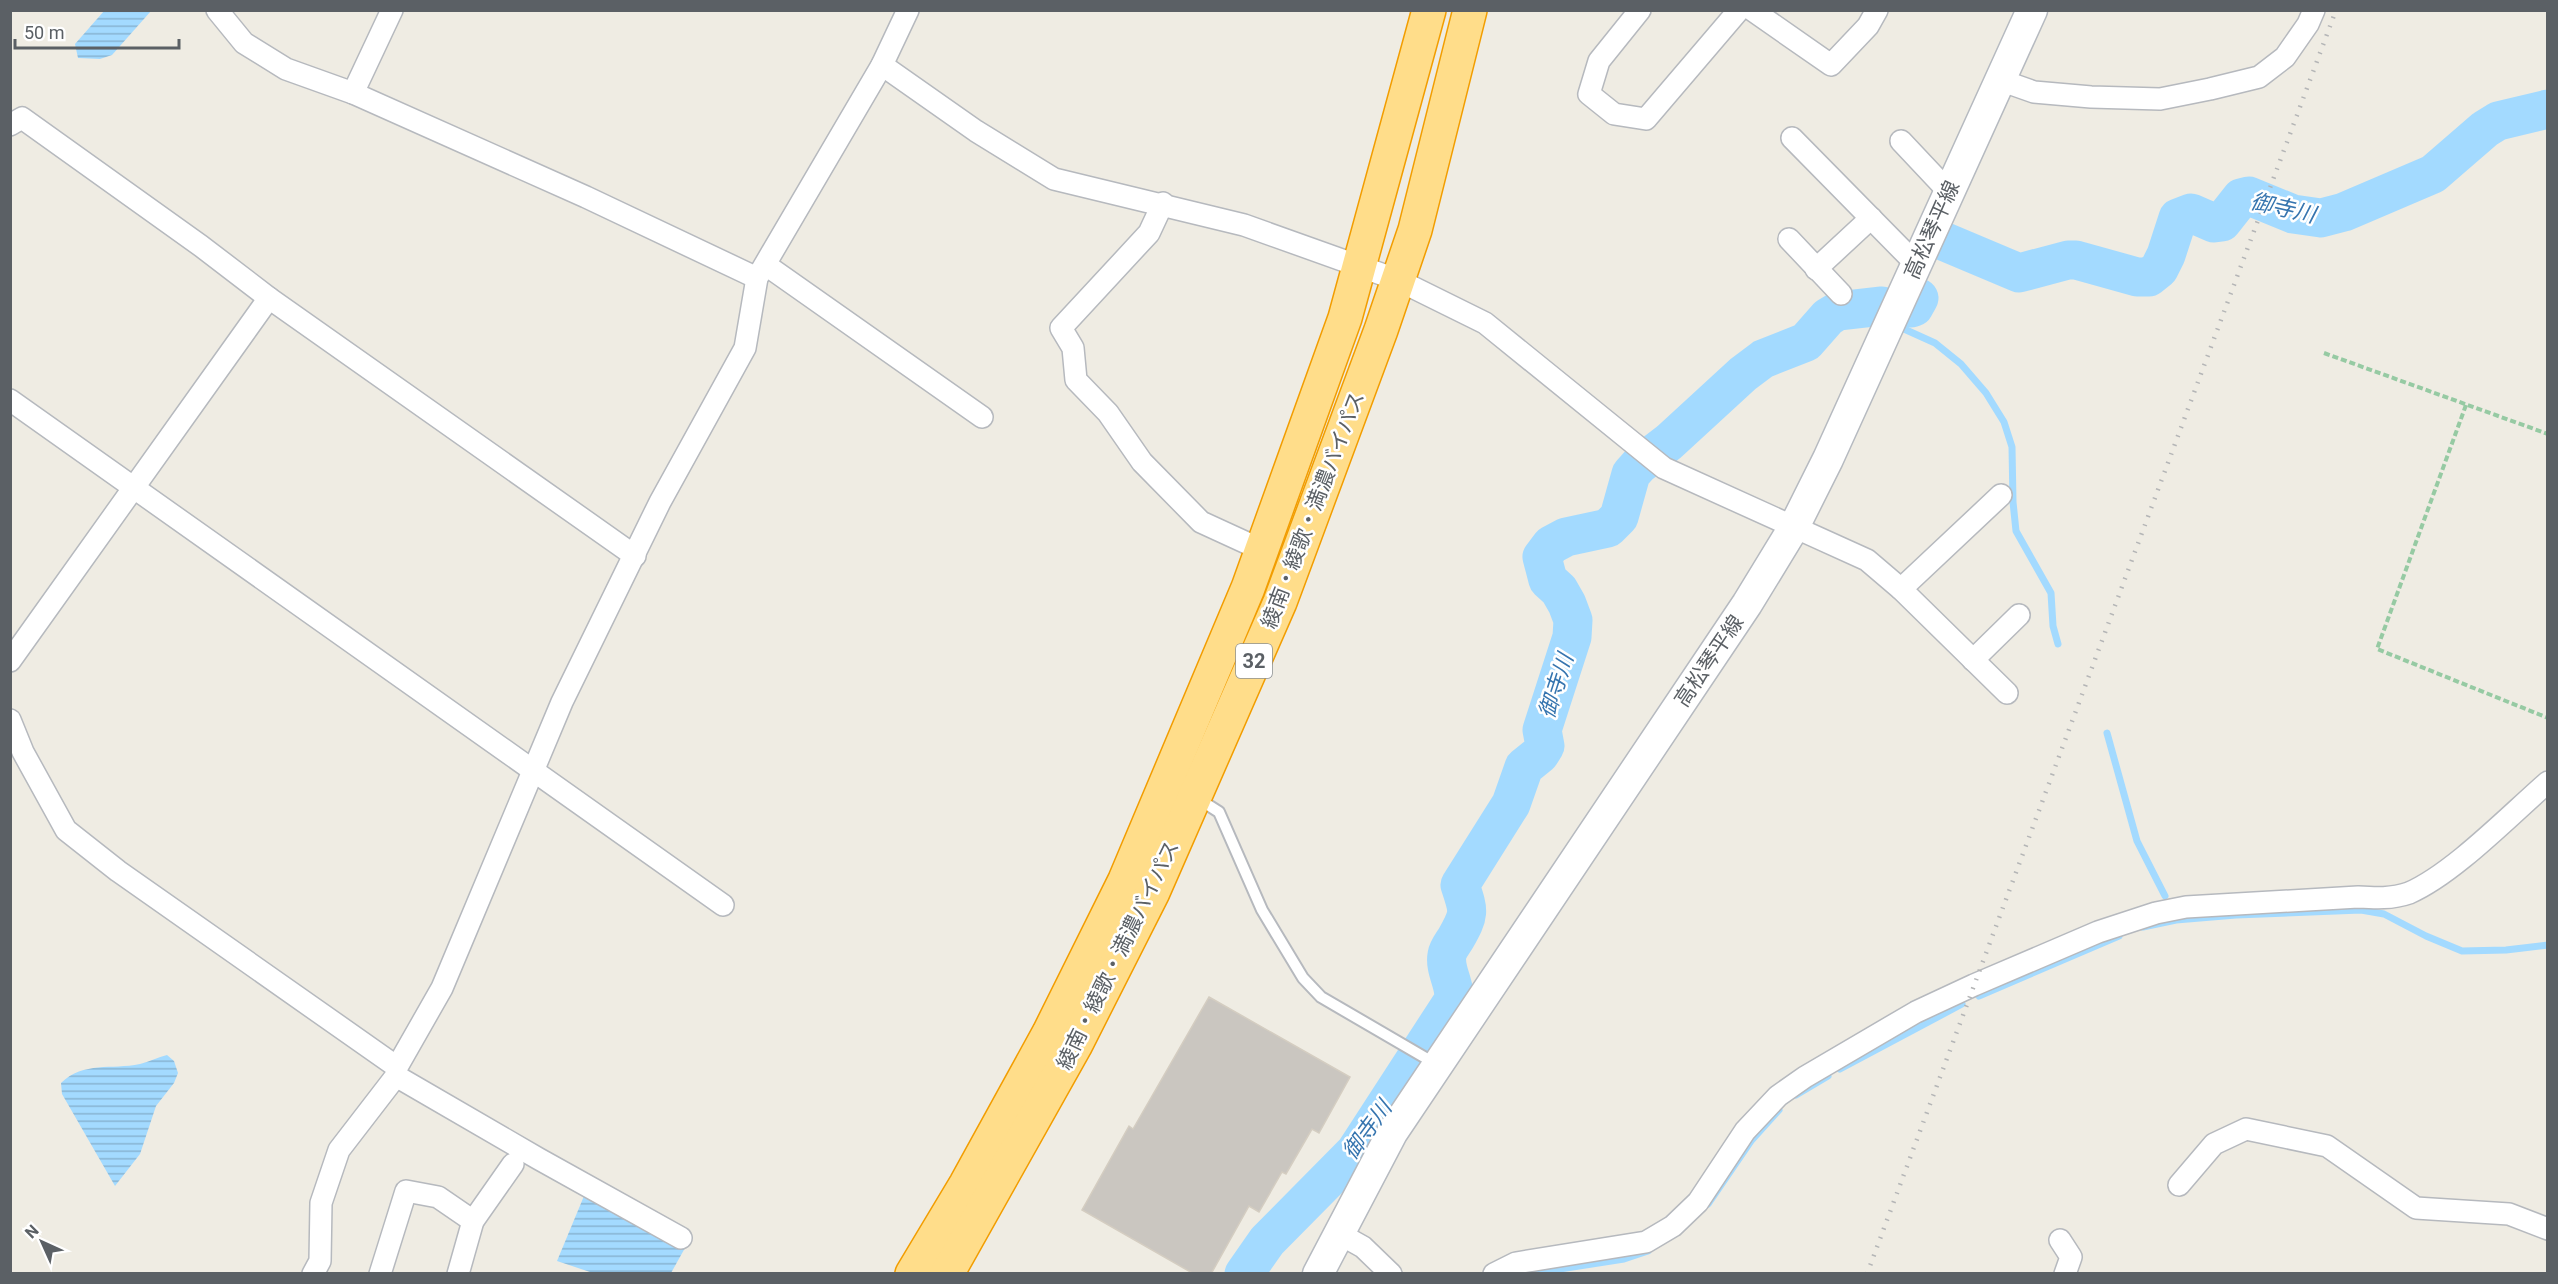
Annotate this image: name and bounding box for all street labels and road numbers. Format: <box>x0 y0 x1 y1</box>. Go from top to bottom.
street label: 高松琴平線 <box>1900 177 1964 283</box>
street label: 綾南・綾歌・満濃バイパス <box>1257 388 1369 632</box>
street label: 高松琴平線 <box>1670 611 1748 711</box>
road number: 32 <box>1236 644 1272 678</box>
street label: 綾南・綾歌・満濃バイパス <box>1052 837 1184 1073</box>

